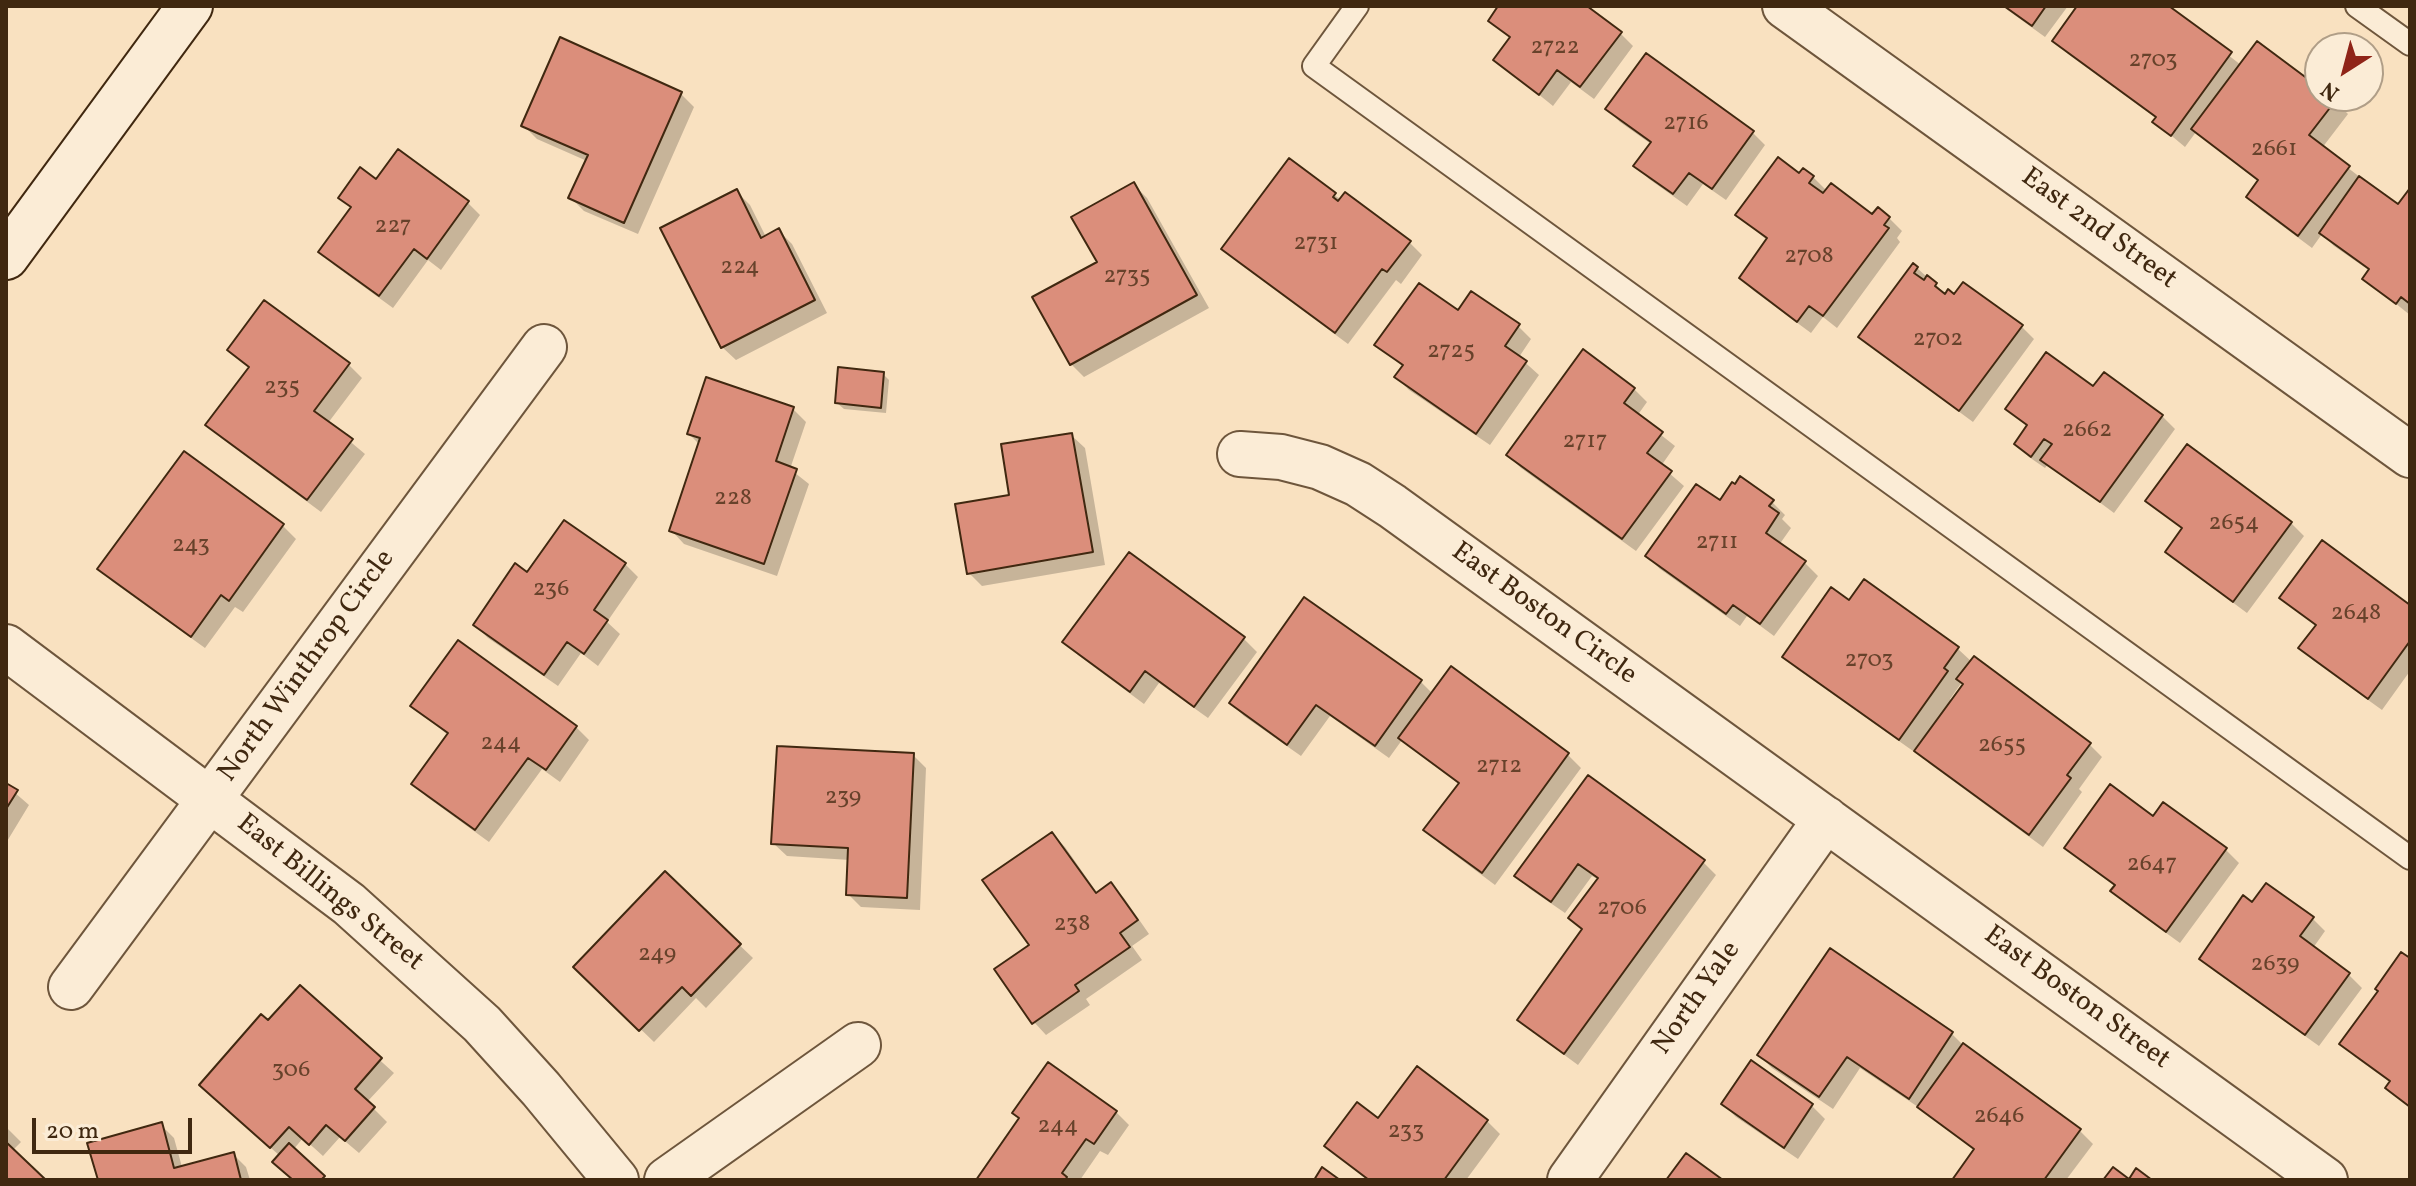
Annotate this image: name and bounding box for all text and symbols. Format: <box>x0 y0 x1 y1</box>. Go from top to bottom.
north arrow <box>2304 32 2384 112</box>
house number: 2722 <box>1530 35 1580 63</box>
house number: 2703 <box>2128 48 2178 76</box>
text: N <box>2315 73 2346 107</box>
house number: 2716 <box>1663 111 1709 139</box>
house number: 2661 <box>2251 137 2297 165</box>
street label: East 2nd Street <box>2013 162 2183 298</box>
house number: 227 <box>375 214 411 242</box>
house number: 2731 <box>1294 231 1338 259</box>
house number: 2708 <box>1784 244 1834 272</box>
house number: 224 <box>720 255 760 283</box>
house number: 2735 <box>1103 264 1151 292</box>
house number: 2702 <box>1913 327 1963 355</box>
house number: 2725 <box>1427 339 1475 367</box>
house number: 235 <box>264 375 300 403</box>
house number: 2662 <box>2062 418 2112 446</box>
house number: 2717 <box>1563 429 1607 457</box>
house number: 228 <box>714 486 752 514</box>
house number: 2654 <box>2209 511 2259 539</box>
house number: 2711 <box>1696 530 1738 558</box>
house number: 243 <box>172 533 210 561</box>
street label: East Boston Circle <box>1444 536 1642 694</box>
street label: North Winthrop Circle <box>213 544 403 790</box>
house number: 236 <box>533 577 569 605</box>
house number: 2648 <box>2331 601 2381 629</box>
house number: 2703 <box>1844 648 1894 676</box>
house number: 244 <box>481 731 521 759</box>
house number: 2655 <box>1978 733 2026 761</box>
house number: 2712 <box>1476 754 1522 782</box>
house number: 239 <box>825 785 861 813</box>
street label: East Billings Street <box>229 808 429 980</box>
house number: 2647 <box>2127 852 2177 880</box>
house number: 2706 <box>1597 896 1647 924</box>
house number: 238 <box>1054 912 1090 940</box>
street label: East Boston Street <box>1976 920 2176 1078</box>
street label: North Yale <box>1647 936 1749 1062</box>
house number: 249 <box>638 942 676 970</box>
house number: 2639 <box>2250 952 2300 980</box>
house number: 306 <box>272 1058 310 1086</box>
scale bar <box>36 1102 196 1152</box>
house number: 2646 <box>1974 1104 2024 1132</box>
house number: 244 <box>1038 1114 1078 1142</box>
text: 20 m <box>46 1115 99 1149</box>
house number: 233 <box>1388 1119 1424 1147</box>

